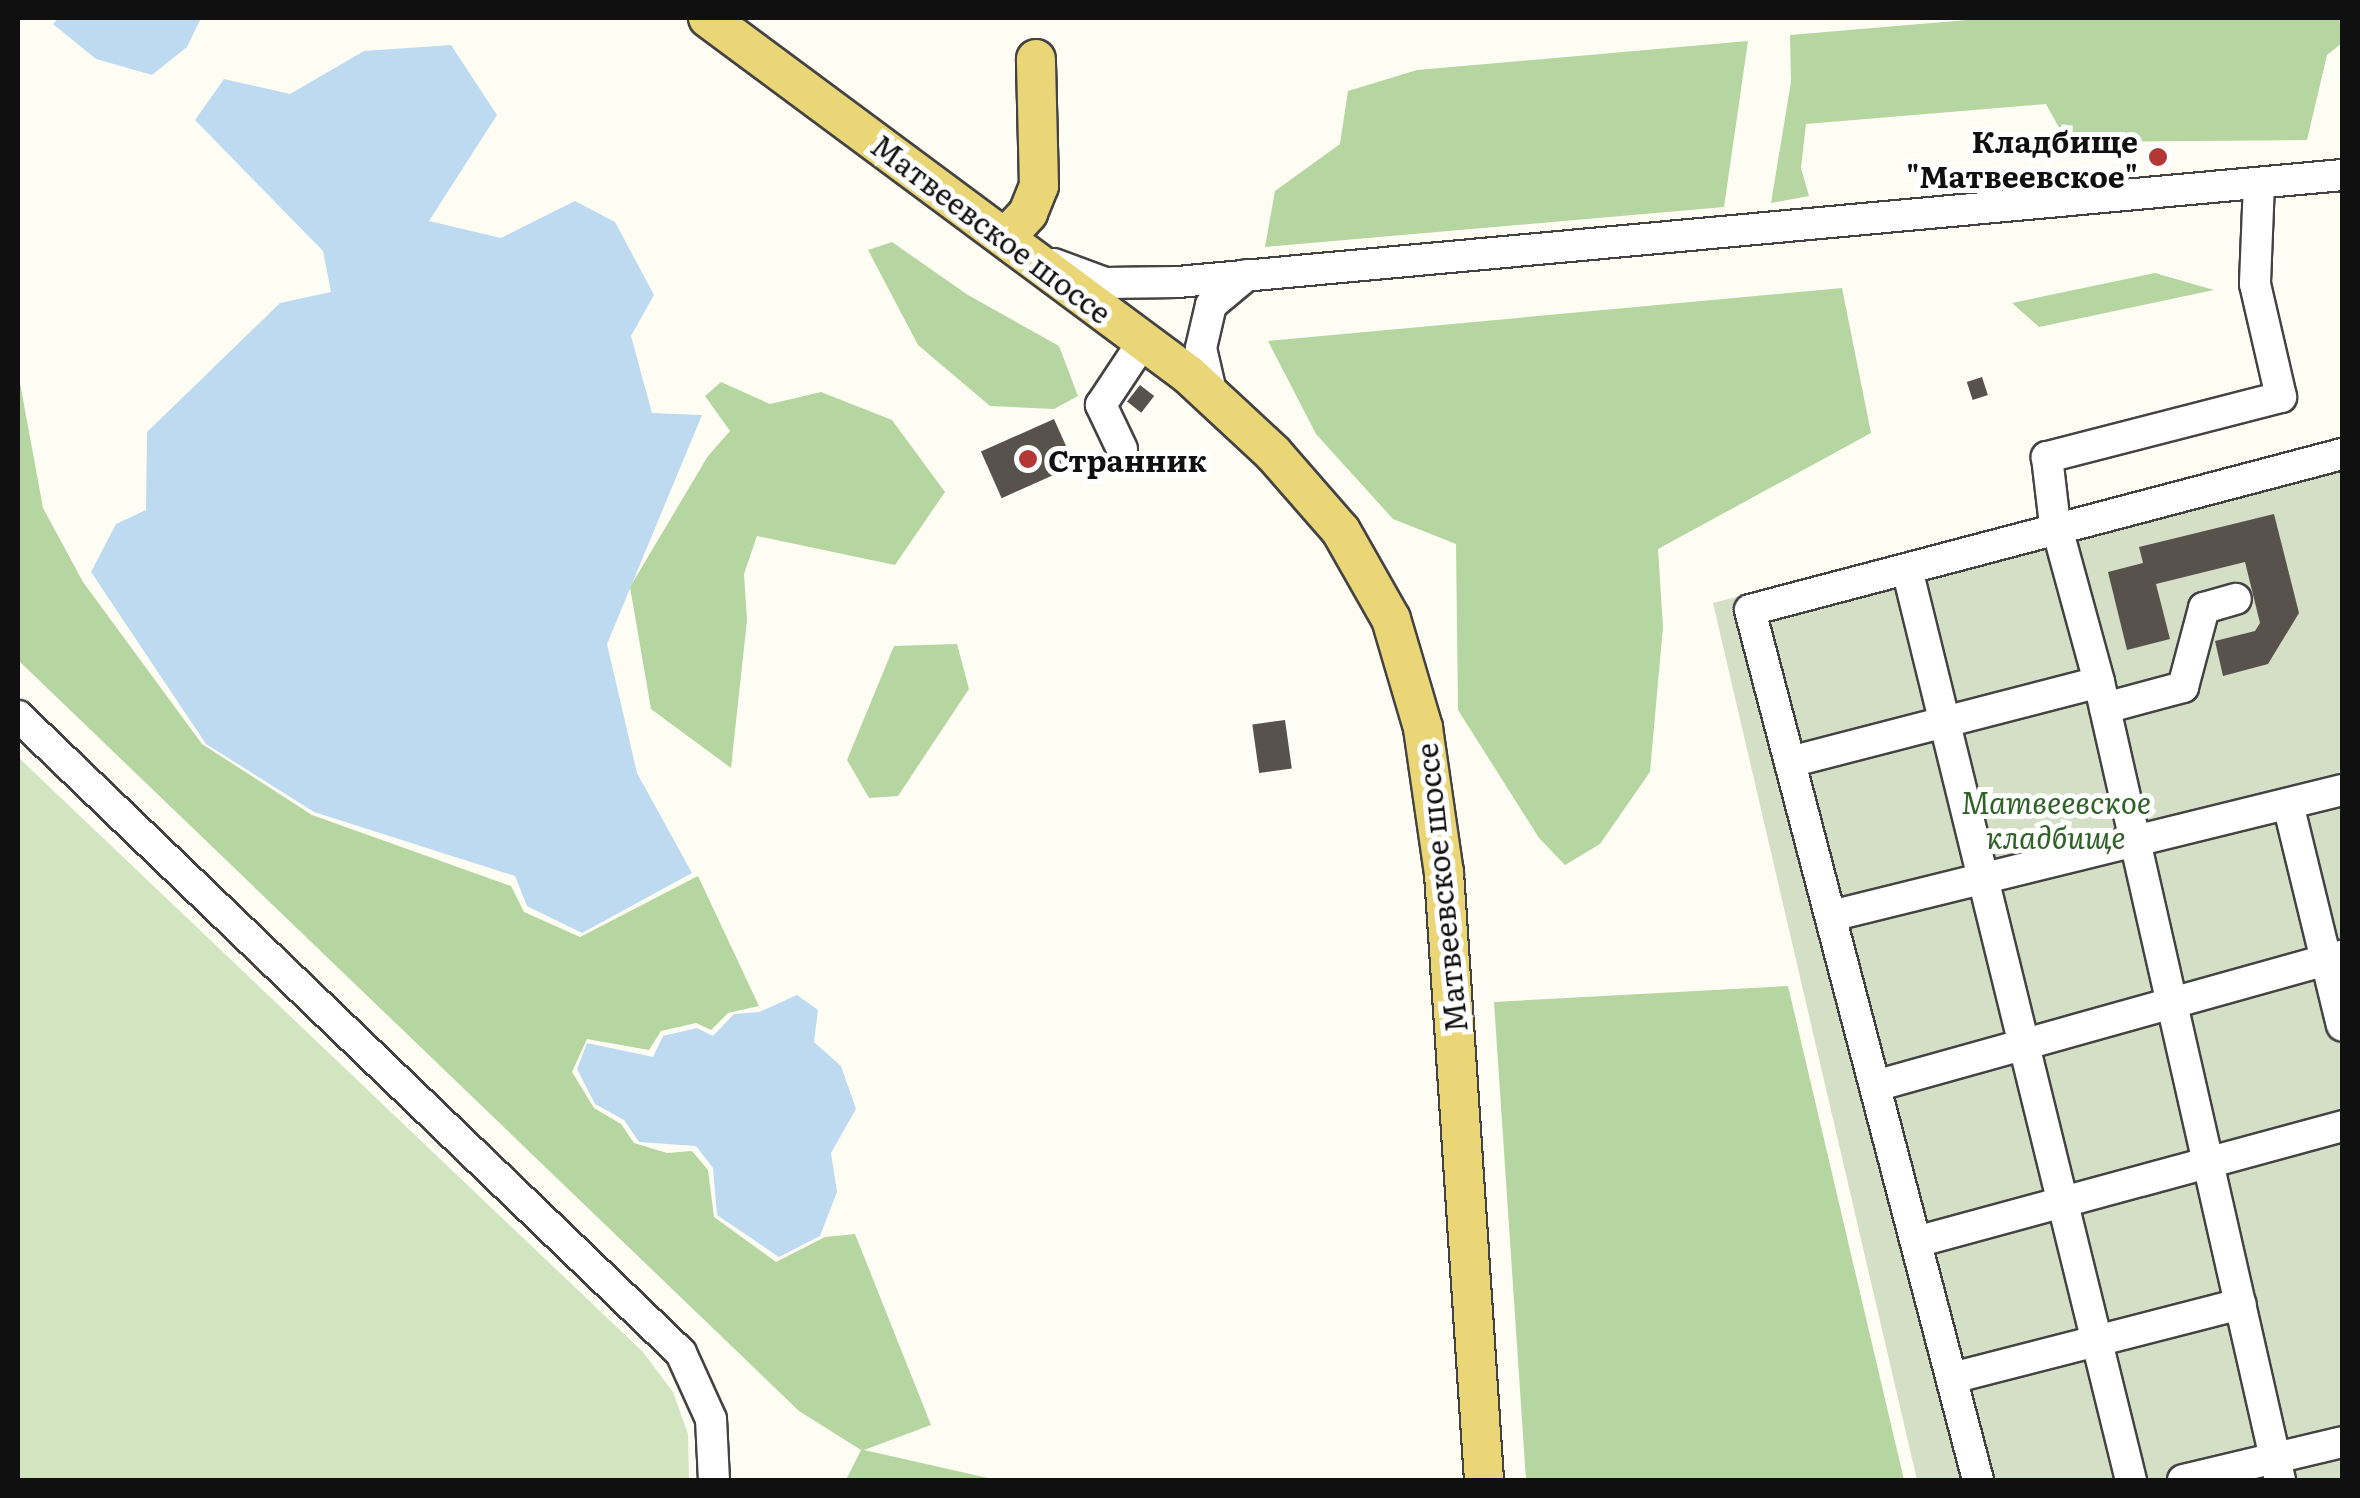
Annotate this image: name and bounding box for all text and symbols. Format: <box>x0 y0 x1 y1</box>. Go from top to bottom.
place label: Кладбище "Матвеевское" <box>1906 122 2138 192</box>
street label: Матвеевское шоссе <box>865 126 1119 330</box>
marker: Кладбище "Матвеевское" <box>2147 146 2169 168</box>
place label: Странник <box>1048 441 1207 477</box>
marker: Странник <box>1017 448 1039 470</box>
street label: Матвеевское шоссе <box>1407 742 1473 1034</box>
park label: Матвеевское кладбище <box>1961 783 2151 854</box>

